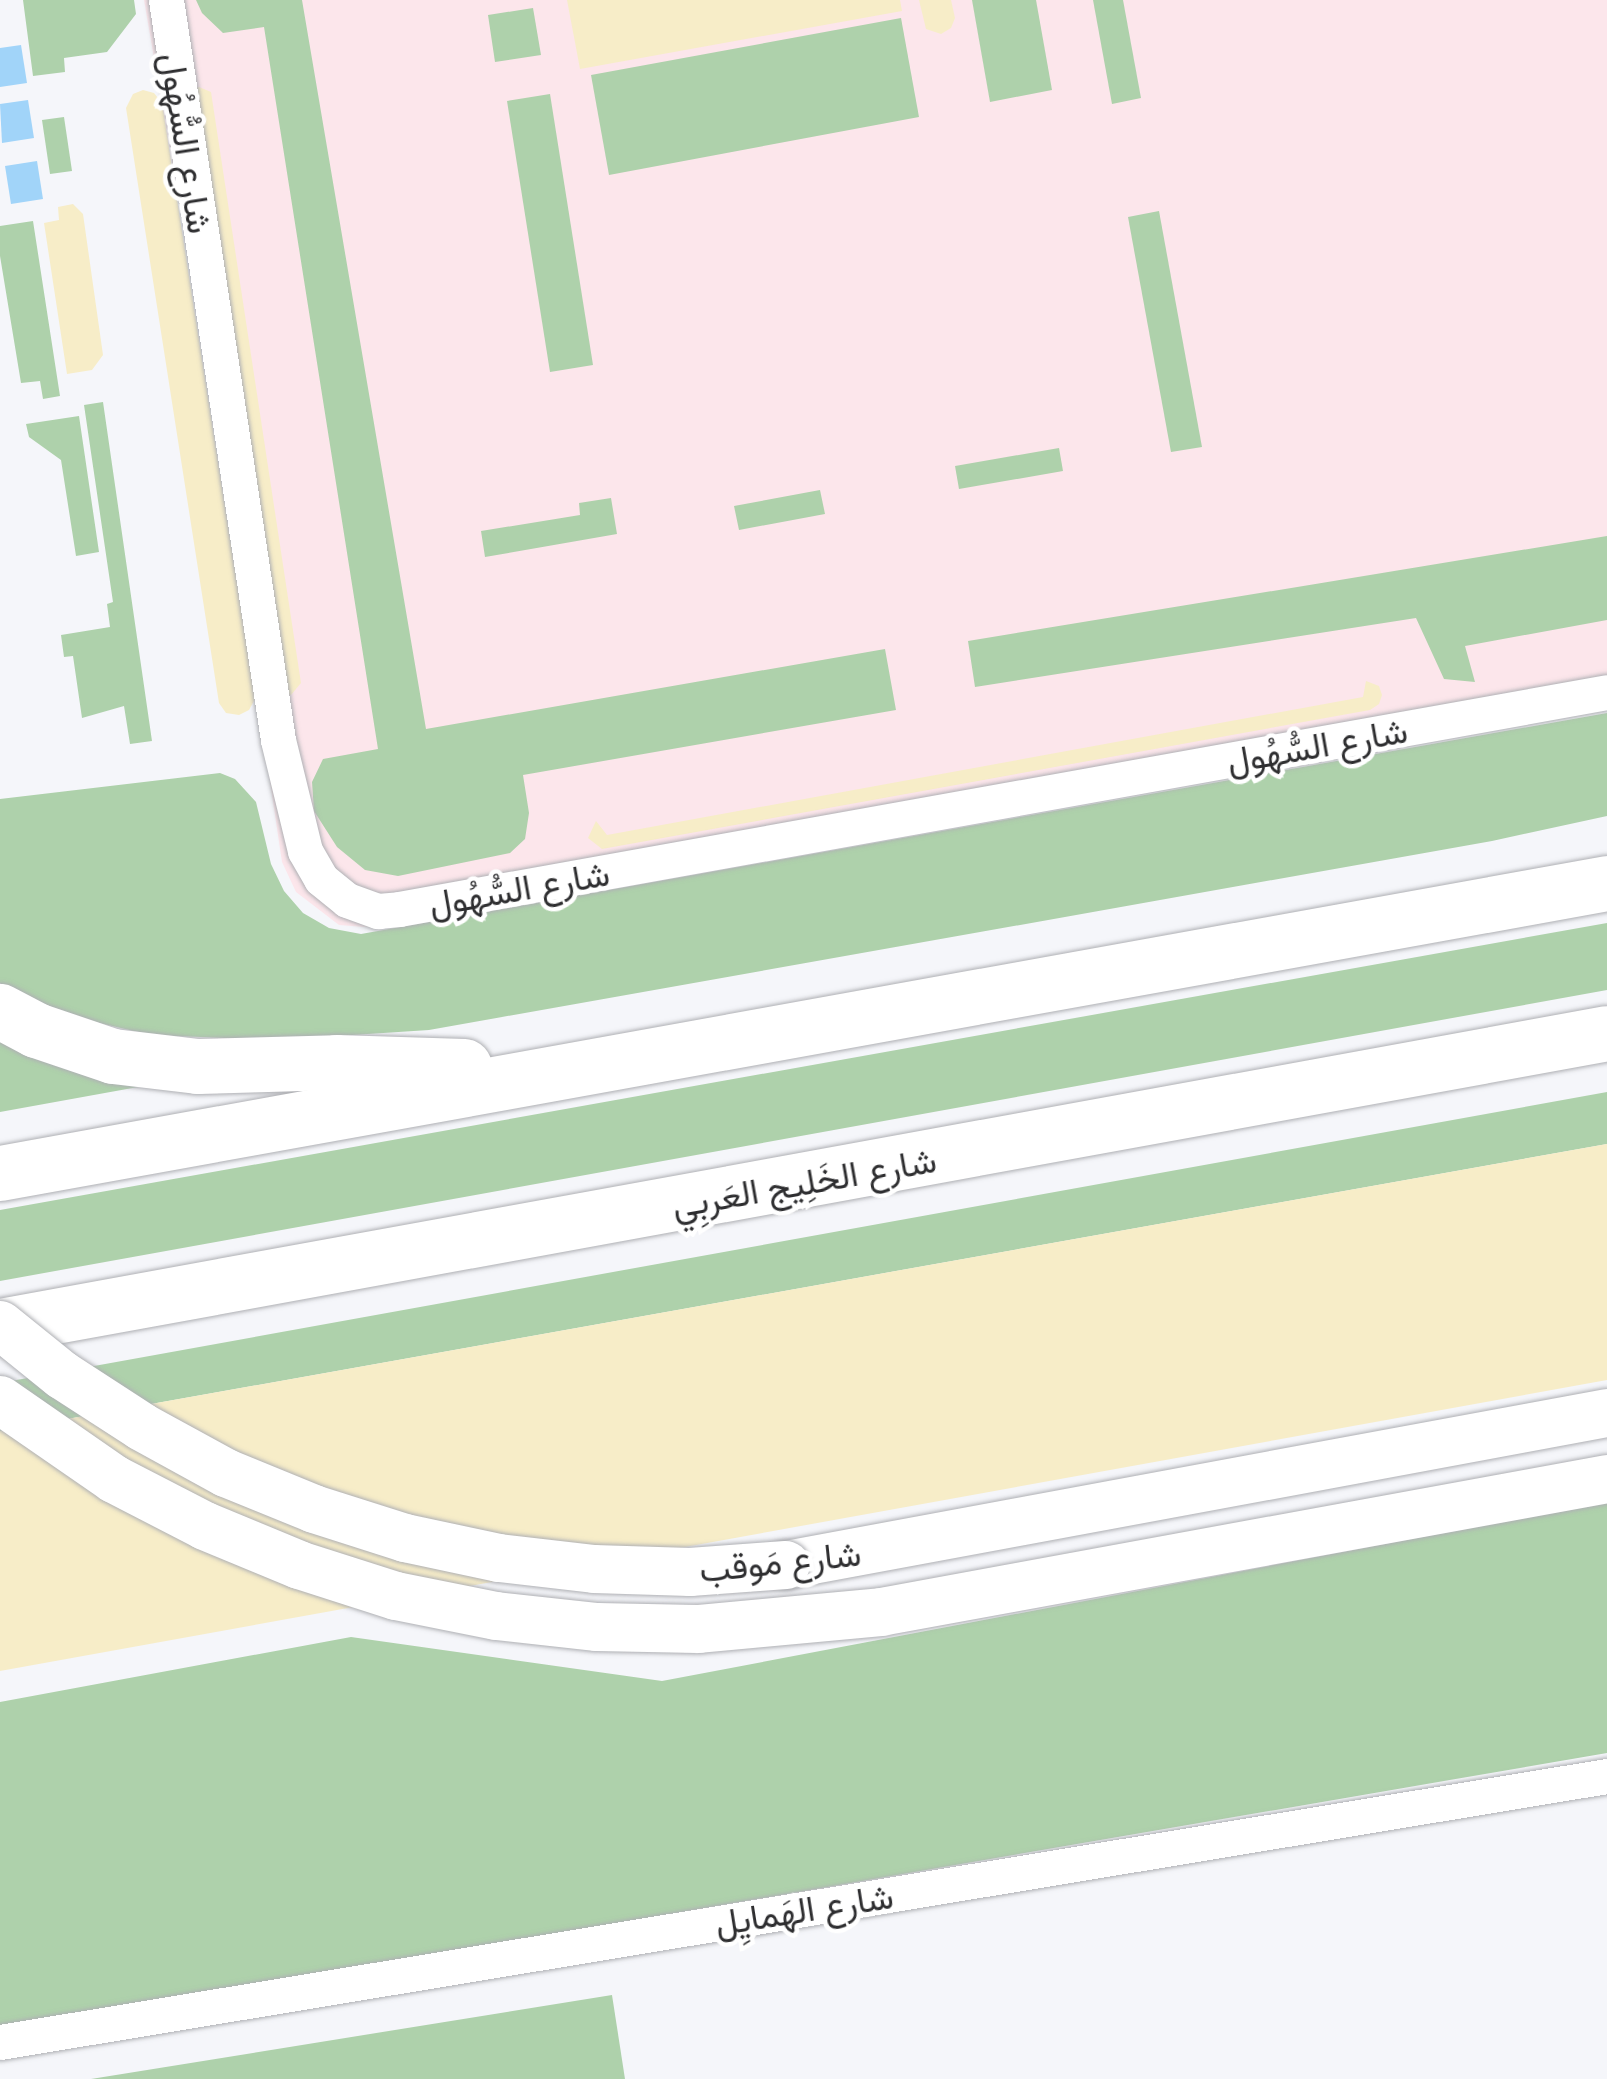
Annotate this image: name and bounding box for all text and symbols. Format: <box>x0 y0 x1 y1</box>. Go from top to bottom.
street label: شارع السُّهُول <box>152 50 222 236</box>
street label: شارع السُّهُول <box>1223 708 1411 782</box>
street label: شارع السُّهُول <box>425 851 613 925</box>
street label: شارع الخَلِيج العَربِي <box>669 1138 939 1226</box>
street label: شارع مَوقب <box>697 1532 863 1590</box>
street label: شارع الهَمايِل <box>712 1874 896 1944</box>

